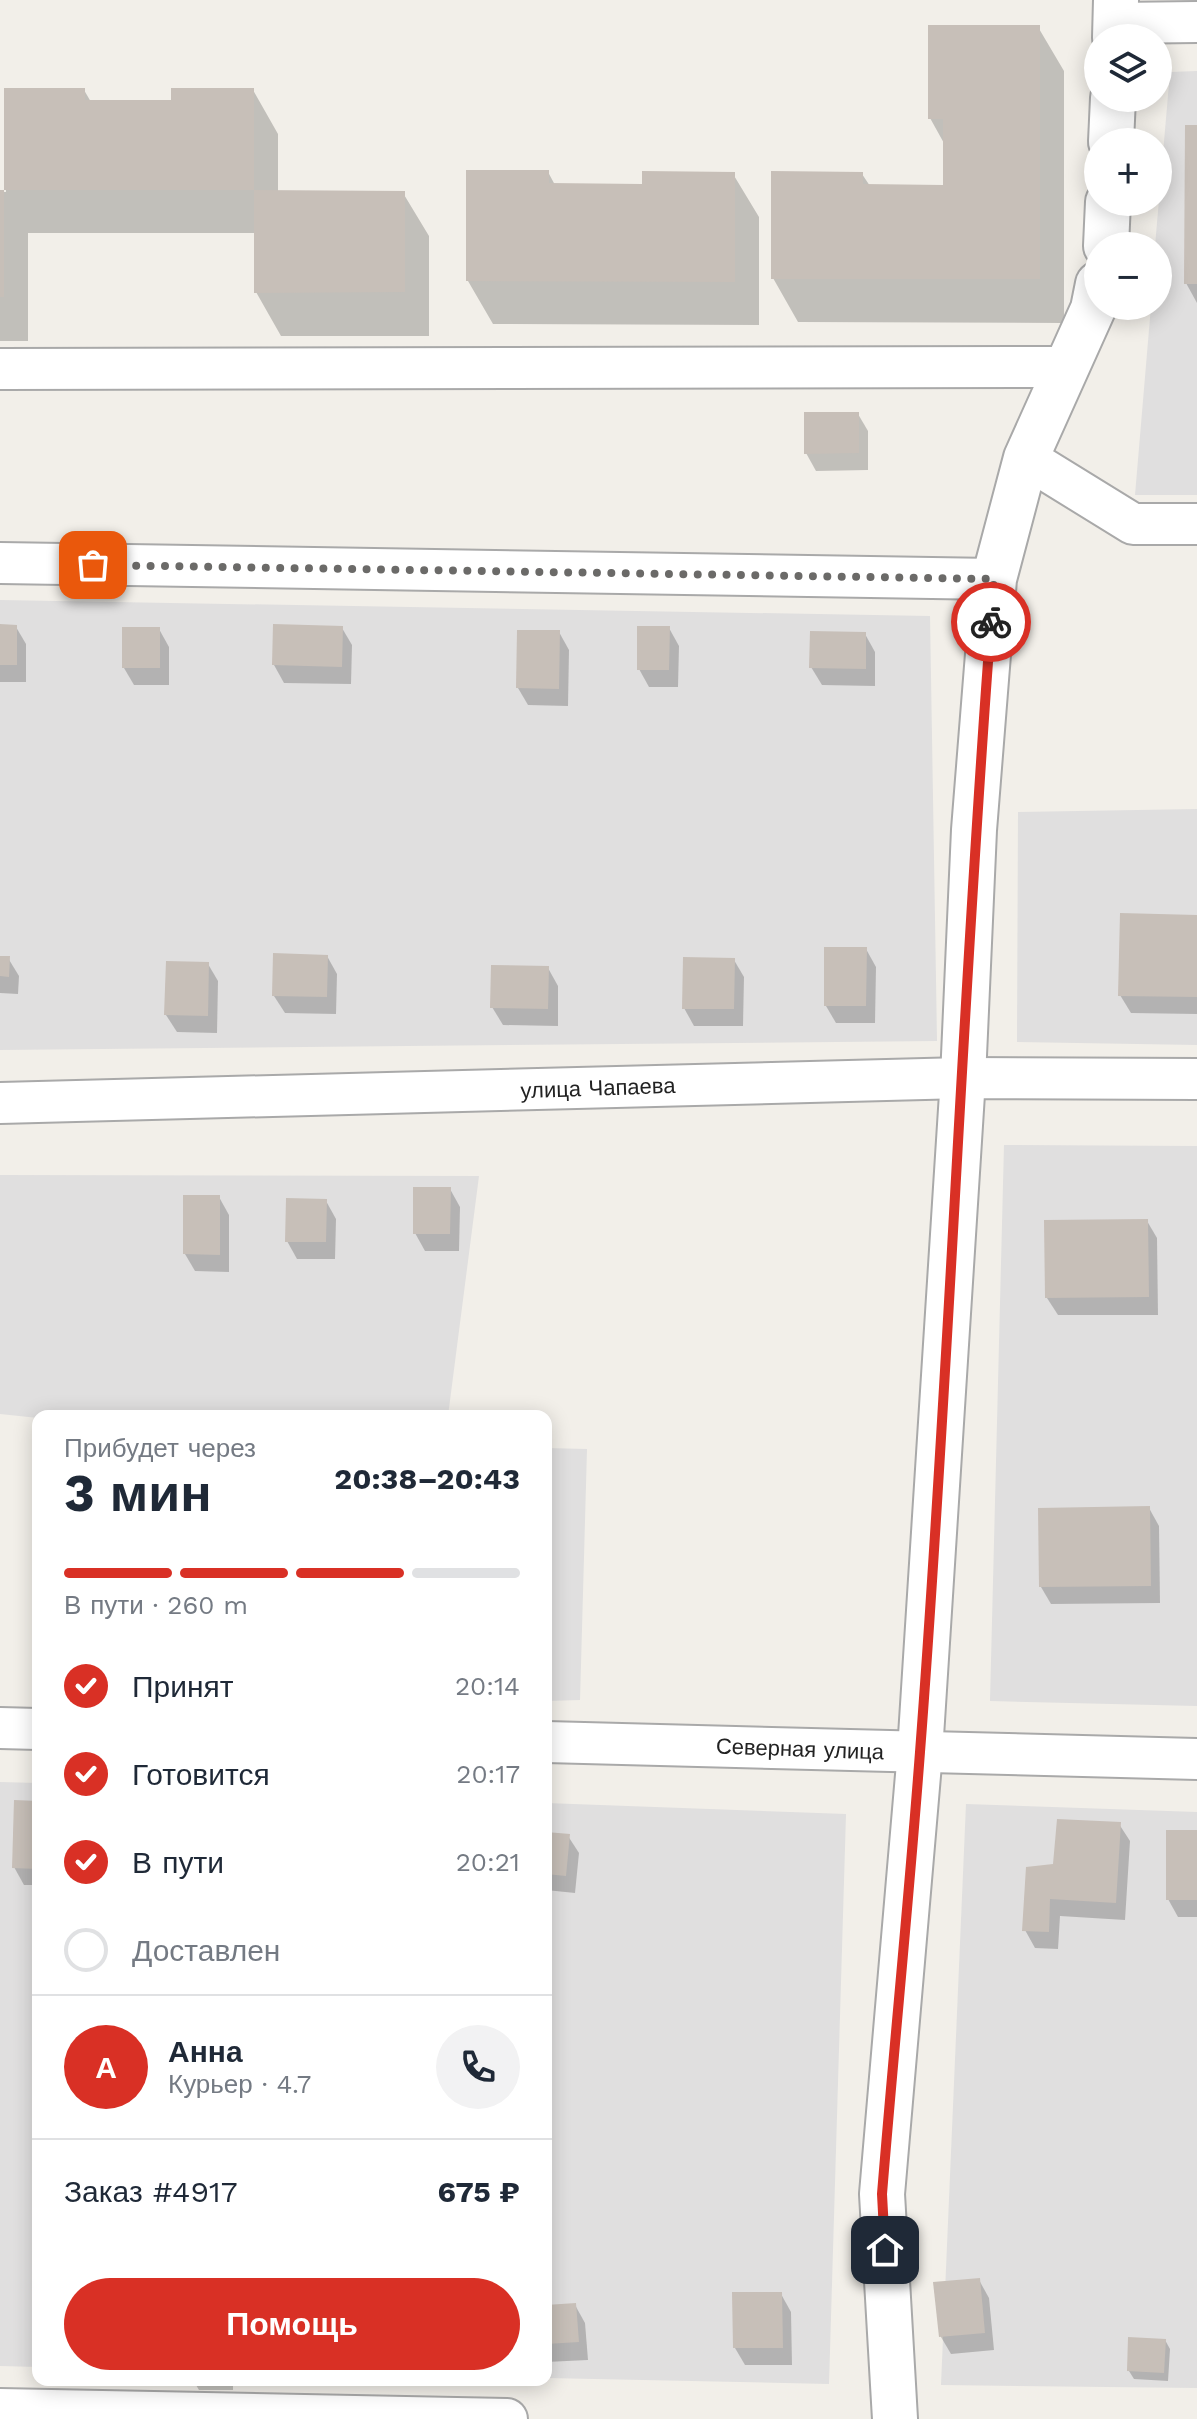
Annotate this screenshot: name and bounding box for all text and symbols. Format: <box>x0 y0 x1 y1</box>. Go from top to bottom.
map controls <box>1084 24 1172 320</box>
button: layers <box>1084 24 1172 112</box>
button: + <box>1084 128 1172 216</box>
button: − <box>1084 232 1172 320</box>
pin <box>59 531 127 599</box>
icon: bag <box>71 543 115 587</box>
courier <box>951 582 1031 662</box>
icon: bike <box>969 600 1013 644</box>
street label: улица Чапаева <box>520 1073 677 1103</box>
text: Прибудет через <box>64 1433 256 1463</box>
text: 20:38–20:43 <box>334 1461 520 1496</box>
text: 3 мин <box>64 1463 212 1524</box>
text: В пути · 260 m <box>64 1590 248 1620</box>
icon: check <box>64 1664 108 1708</box>
text: Принят <box>132 1669 234 1704</box>
text: 20:14 <box>455 1671 520 1701</box>
street label: Северная улица <box>715 1734 885 1764</box>
icon: check <box>64 1752 108 1796</box>
text: Готовится <box>132 1757 270 1792</box>
text: 20:17 <box>456 1759 520 1789</box>
icon: check <box>64 1840 108 1884</box>
text: В пути <box>132 1845 224 1880</box>
text: 20:21 <box>456 1847 520 1877</box>
text: Доставлен <box>132 1933 280 1968</box>
button: phone <box>436 2025 520 2109</box>
text: Анна <box>168 2034 243 2069</box>
text: А <box>95 2050 117 2085</box>
text: Курьер · 4.7 <box>168 2069 311 2099</box>
text: Заказ #4917 <box>64 2174 237 2209</box>
text: 675 ₽ <box>438 2174 520 2209</box>
pin <box>851 2216 919 2284</box>
icon: home <box>863 2228 907 2272</box>
button: Помощь <box>64 2278 520 2370</box>

